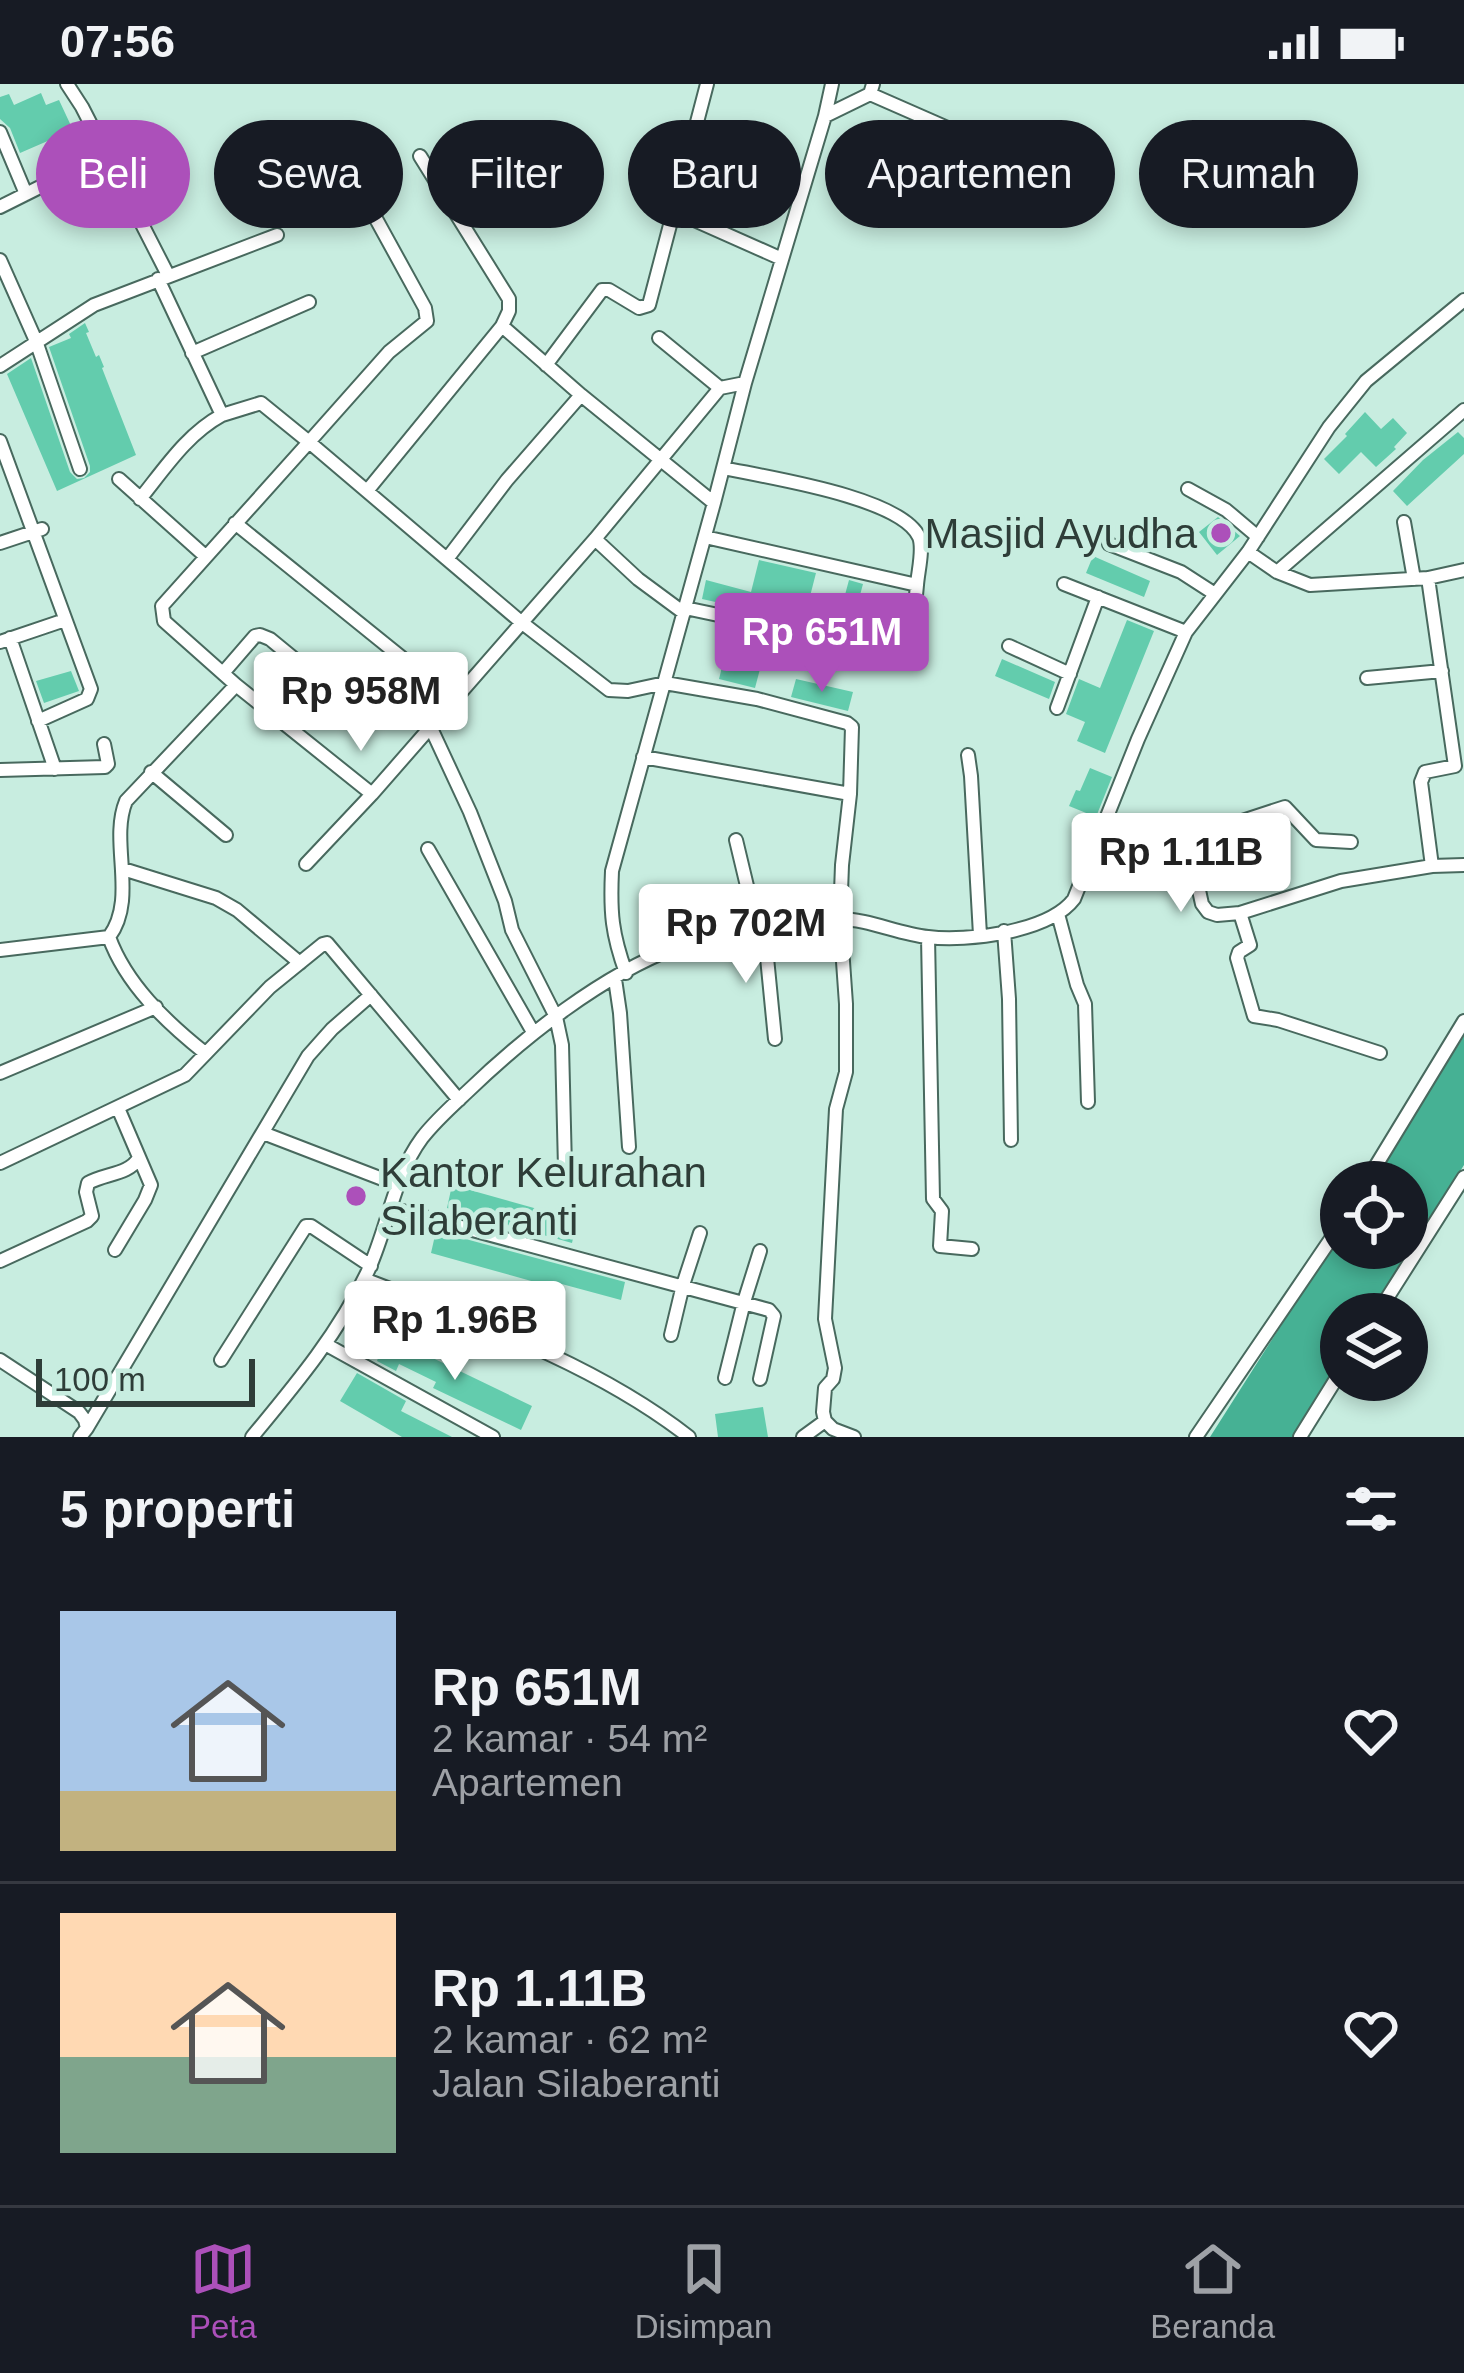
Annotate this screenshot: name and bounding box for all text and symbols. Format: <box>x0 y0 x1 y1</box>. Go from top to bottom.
text: 07:56 <box>60 16 175 67</box>
chip: Beli <box>36 120 190 228</box>
chip: Sewa <box>214 120 403 228</box>
chip: Filter <box>427 120 604 228</box>
chip: Baru <box>628 120 801 228</box>
chip: Apartemen <box>825 120 1115 228</box>
chip: Rumah <box>1139 120 1358 228</box>
place label: Masjid Ayudha <box>925 510 1198 557</box>
marker: Masjid Ayudha <box>1208 520 1234 546</box>
pin: Rp 651M <box>711 593 933 695</box>
text: Rp 651M <box>742 610 902 653</box>
pin: Rp 958M <box>250 652 472 754</box>
text: Rp 958M <box>281 669 441 712</box>
pin: Rp 1.11B <box>1057 813 1305 915</box>
text: Rp 1.11B <box>1099 830 1263 873</box>
pin: Rp 702M <box>635 884 857 986</box>
text: Rp 702M <box>666 901 826 944</box>
place label: Kantor Kelurahan Silaberanti <box>380 1149 707 1244</box>
map controls <box>1320 1161 1428 1401</box>
button: locate <box>1320 1161 1428 1269</box>
marker: Kantor Kelurahan Silaberanti <box>343 1183 369 1209</box>
pin: Rp 1.96B <box>331 1281 579 1383</box>
button: layers <box>1320 1293 1428 1401</box>
text: Rp 1.96B <box>372 1298 538 1341</box>
scale bar <box>36 1353 255 1406</box>
text: 100 m <box>54 1361 146 1398</box>
icon: filters <box>1338 1476 1404 1542</box>
text: 5 properti <box>60 1481 295 1538</box>
icon: home <box>156 1659 300 1803</box>
text: Rp 651M <box>432 1659 642 1716</box>
icon: heart <box>1338 1698 1404 1764</box>
text: 2 kamar · 54 m² <box>432 1717 707 1760</box>
text: Apartemen <box>432 1761 623 1804</box>
text: Rp 1.11B <box>432 1960 647 2017</box>
icon: home <box>156 1961 300 2105</box>
icon: heart <box>1338 2000 1404 2066</box>
text: 2 kamar · 62 m² <box>432 2018 707 2061</box>
text: Jalan Silaberanti <box>432 2062 720 2105</box>
tab: Peta <box>189 2236 257 2346</box>
tab: Disimpan <box>635 2236 772 2346</box>
tab: Beranda <box>1150 2236 1275 2346</box>

